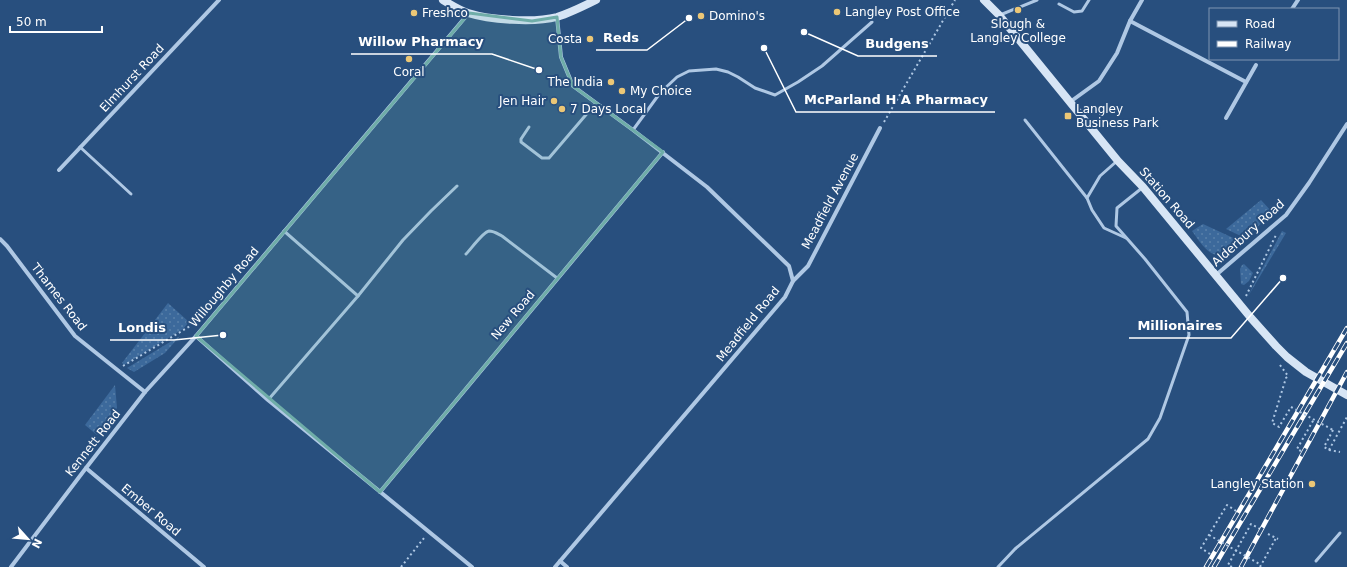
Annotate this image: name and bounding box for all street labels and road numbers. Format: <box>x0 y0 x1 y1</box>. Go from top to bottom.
street label: Elmhurst Road <box>97 41 167 115</box>
street label: Meadfield Avenue <box>799 150 861 252</box>
street label: Station Road <box>1137 165 1197 231</box>
street label: Alderbury Road <box>1209 197 1287 269</box>
street label: Willoughby Road <box>186 244 262 330</box>
street label: Thames Road <box>28 260 90 333</box>
street label: Meadfield Road <box>713 284 783 364</box>
street label: New Road <box>488 287 538 343</box>
street label: Kennett Road <box>63 407 123 479</box>
street label: Ember Road <box>118 481 184 539</box>

